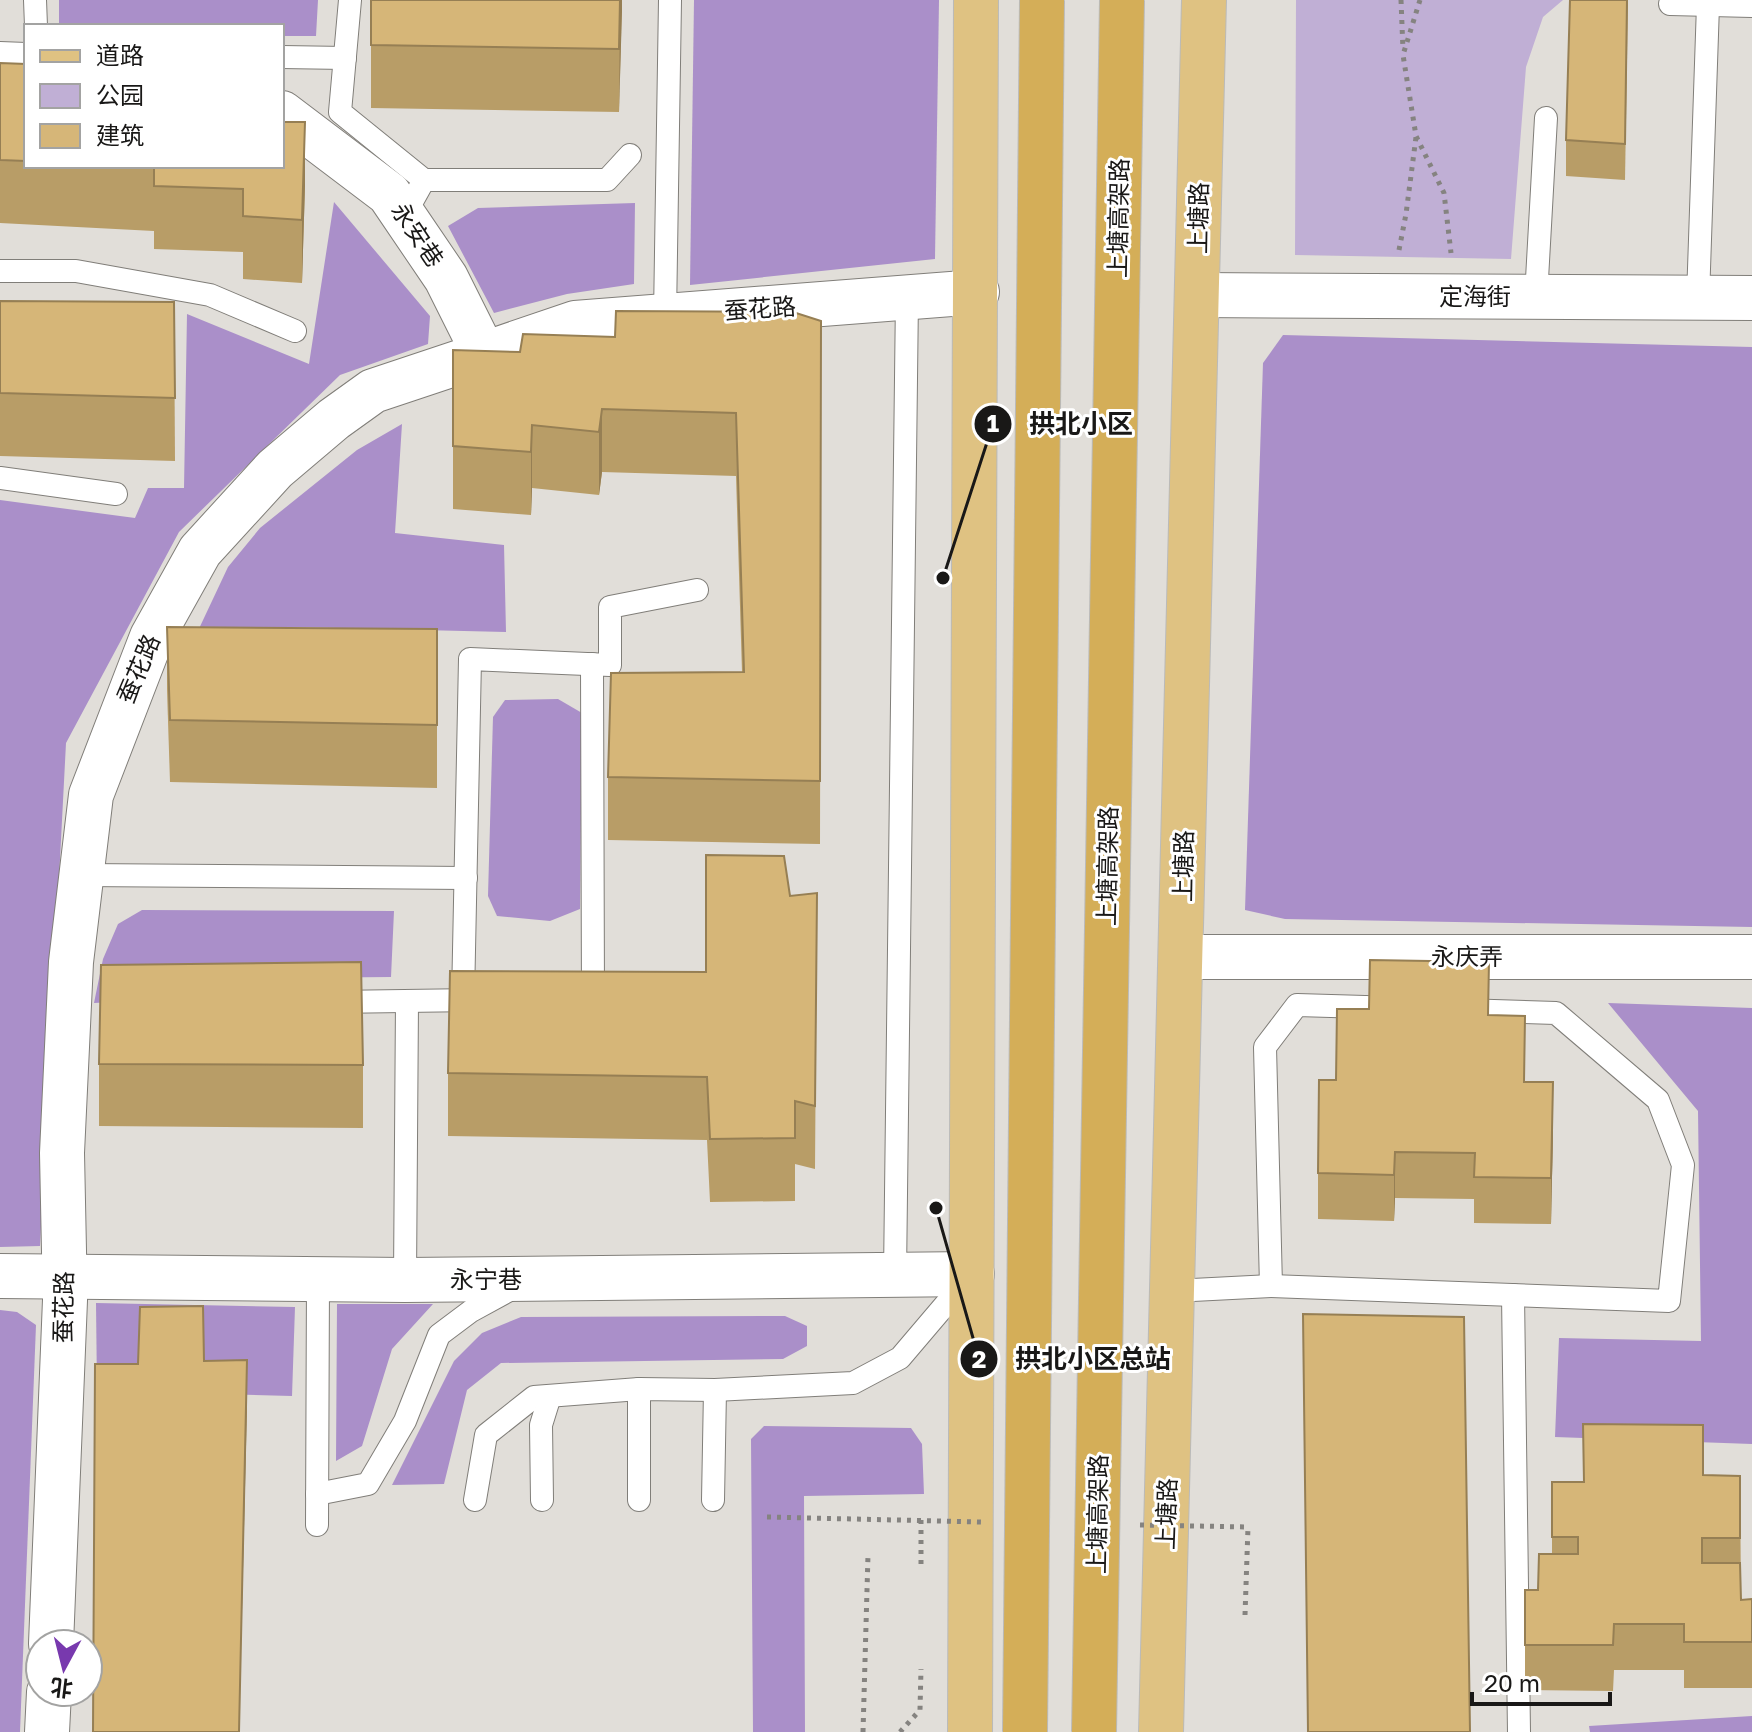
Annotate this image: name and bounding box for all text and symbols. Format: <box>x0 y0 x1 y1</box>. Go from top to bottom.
legend <box>24 24 284 168</box>
text: 道路 <box>96 40 144 69</box>
text: 公园 <box>96 80 144 109</box>
text: 建筑 <box>96 120 144 149</box>
street label: 上塘高架路 <box>1102 158 1133 278</box>
street label: 上塘路 <box>1182 182 1213 254</box>
street label: 永安巷 <box>386 196 450 272</box>
street label: 定海街 <box>1439 281 1511 310</box>
street label: 蚕花路 <box>723 291 797 324</box>
callout: 拱北小区 <box>973 399 1149 449</box>
text: 1 <box>987 408 999 437</box>
text: 拱北小区 <box>1029 408 1133 439</box>
street label: 蚕花路 <box>110 630 165 707</box>
street label: 上塘高架路 <box>1091 806 1122 926</box>
street label: 上塘路 <box>1167 830 1198 902</box>
street label: 永庆弄 <box>1431 941 1503 970</box>
street label: 永宁巷 <box>450 1264 522 1293</box>
street label: 蚕花路 <box>47 1271 78 1343</box>
callout: 拱北小区总站 <box>959 1334 1187 1384</box>
text: 拱北小区总站 <box>1015 1343 1171 1374</box>
text: 2 <box>972 1344 986 1373</box>
street label: 上塘高架路 <box>1081 1454 1112 1574</box>
street label: 上塘路 <box>1150 1477 1181 1550</box>
north arrow <box>24 1628 104 1708</box>
scale bar <box>1472 1656 1610 1706</box>
text: 20 m <box>1484 1668 1540 1697</box>
text: 北 <box>49 1674 74 1703</box>

